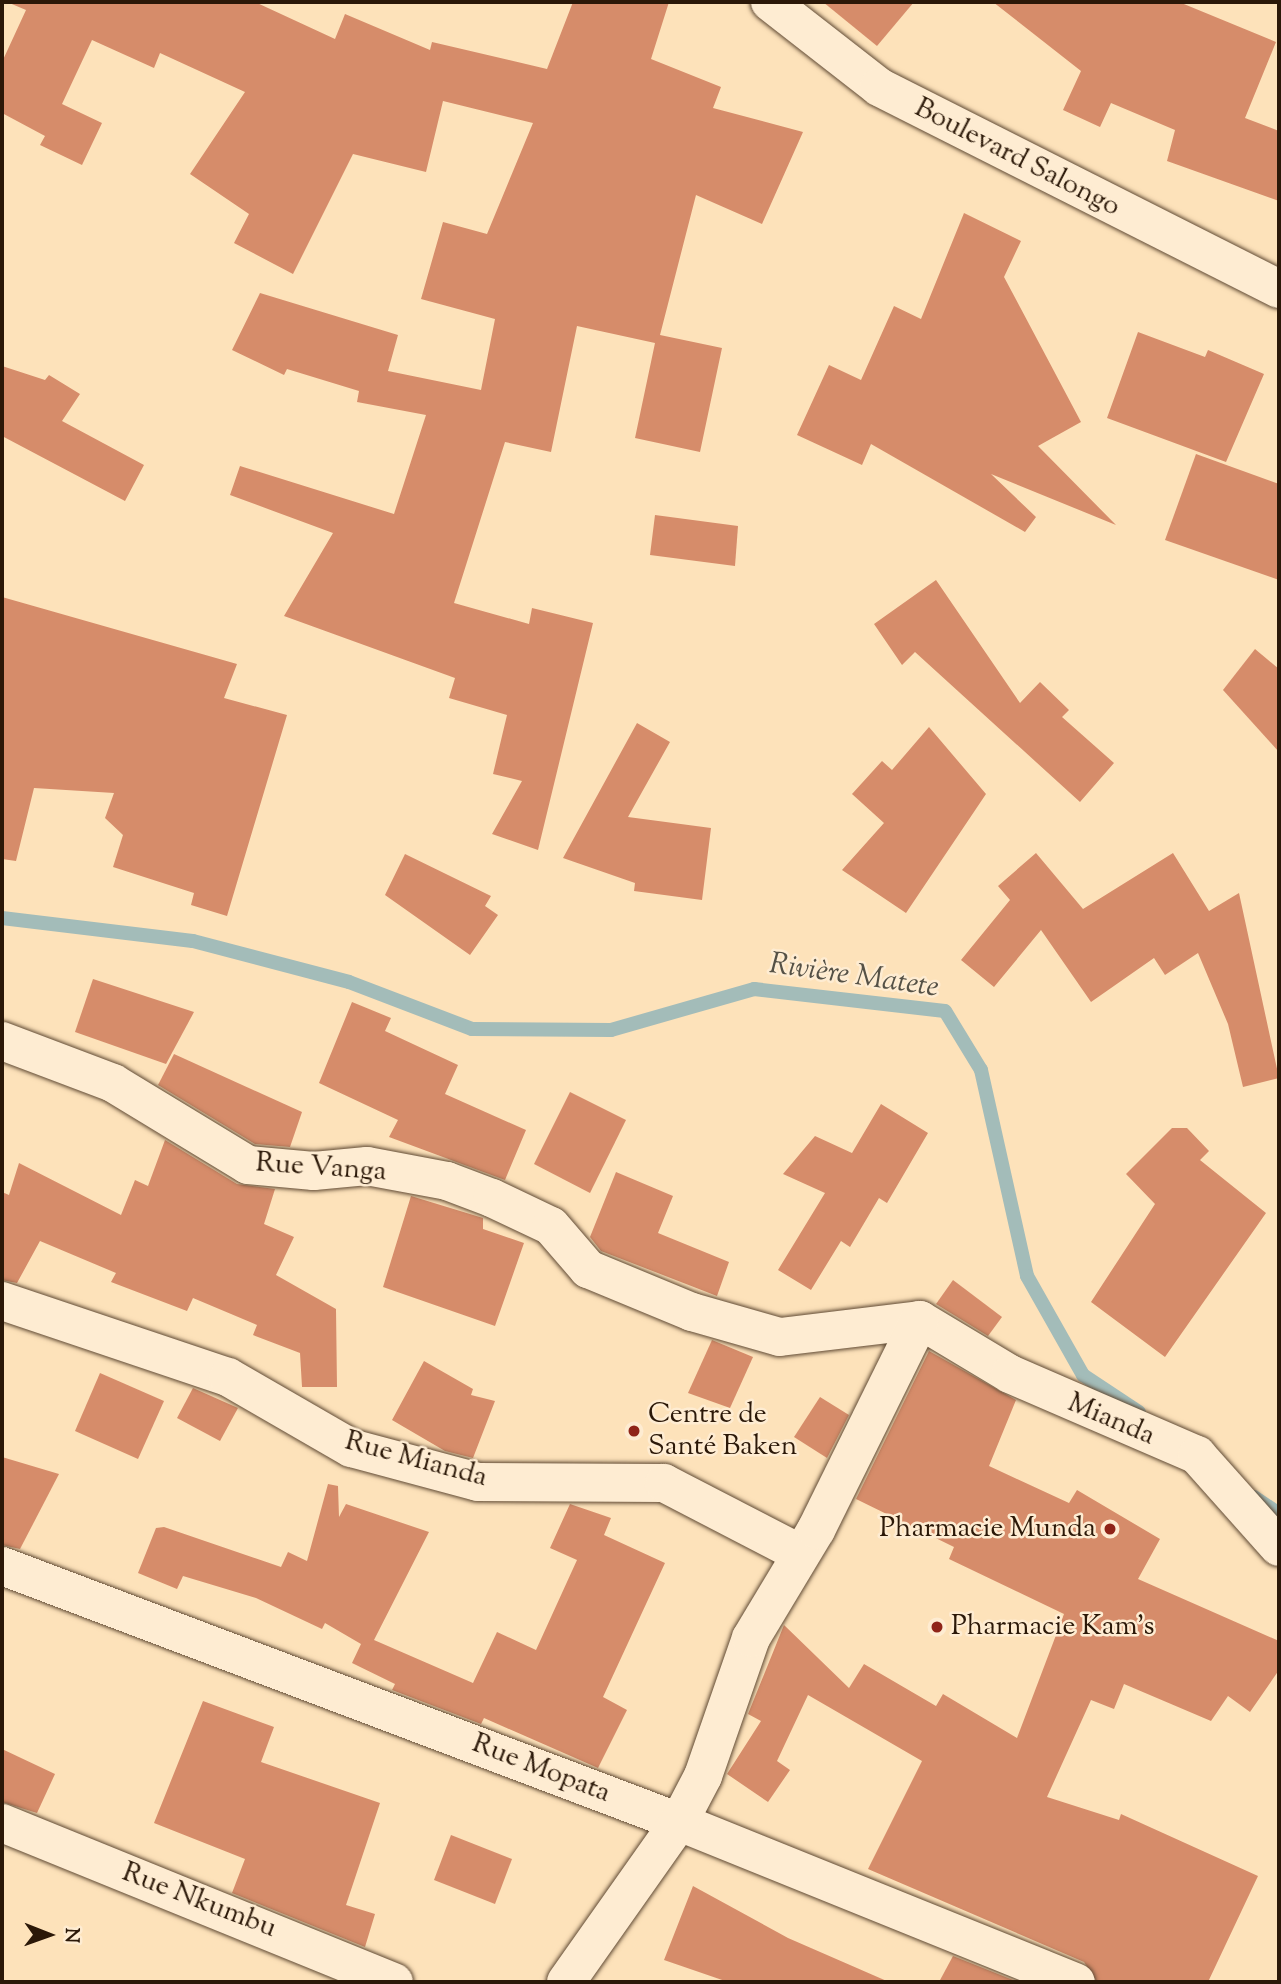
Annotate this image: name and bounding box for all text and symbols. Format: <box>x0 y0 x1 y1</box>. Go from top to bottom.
street label: Boulevard Salongo <box>909 92 1125 224</box>
water label: Rivière Matete <box>767 947 941 1007</box>
street label: Rue Vanga <box>254 1147 388 1189</box>
street label: Mianda <box>1062 1387 1160 1453</box>
place label: Centre de Santé Baken <box>648 1398 797 1464</box>
marker: Centre de Santé Baken <box>626 1423 642 1439</box>
street label: Rue Mianda <box>341 1425 491 1495</box>
place label: Pharmacie Munda <box>879 1512 1096 1546</box>
marker: Pharmacie Munda <box>1102 1521 1118 1537</box>
place label: Pharmacie Kam's <box>951 1610 1154 1644</box>
marker: Pharmacie Kam's <box>929 1619 945 1635</box>
street label: Rue Mopata <box>467 1727 615 1811</box>
street label: Rue Nkumbu <box>117 1856 281 1946</box>
north arrow <box>14 1900 84 1970</box>
text: N <box>57 1928 84 1943</box>

